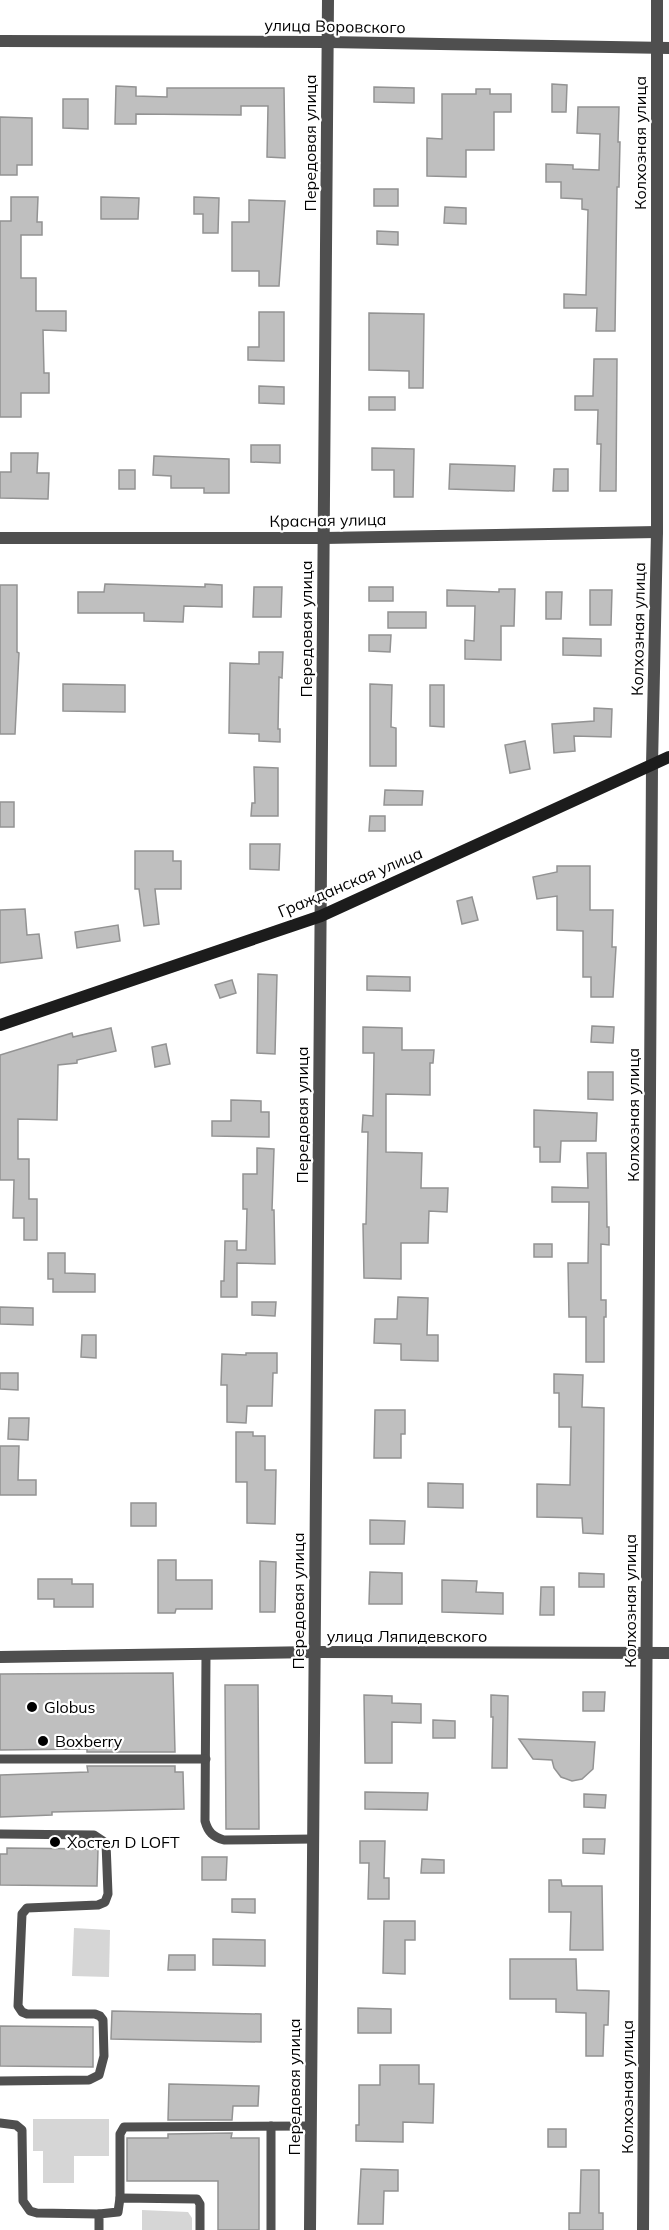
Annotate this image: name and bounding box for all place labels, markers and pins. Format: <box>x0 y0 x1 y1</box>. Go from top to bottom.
place label: Globus <box>44 1697 95 1717</box>
marker: Globus <box>25 1700 39 1714</box>
place label: Boxberry <box>55 1731 123 1751</box>
marker: Boxberry <box>36 1734 50 1748</box>
place label: Хостел D LOFT <box>67 1832 180 1852</box>
marker: Хостел D LOFT <box>48 1835 62 1849</box>

